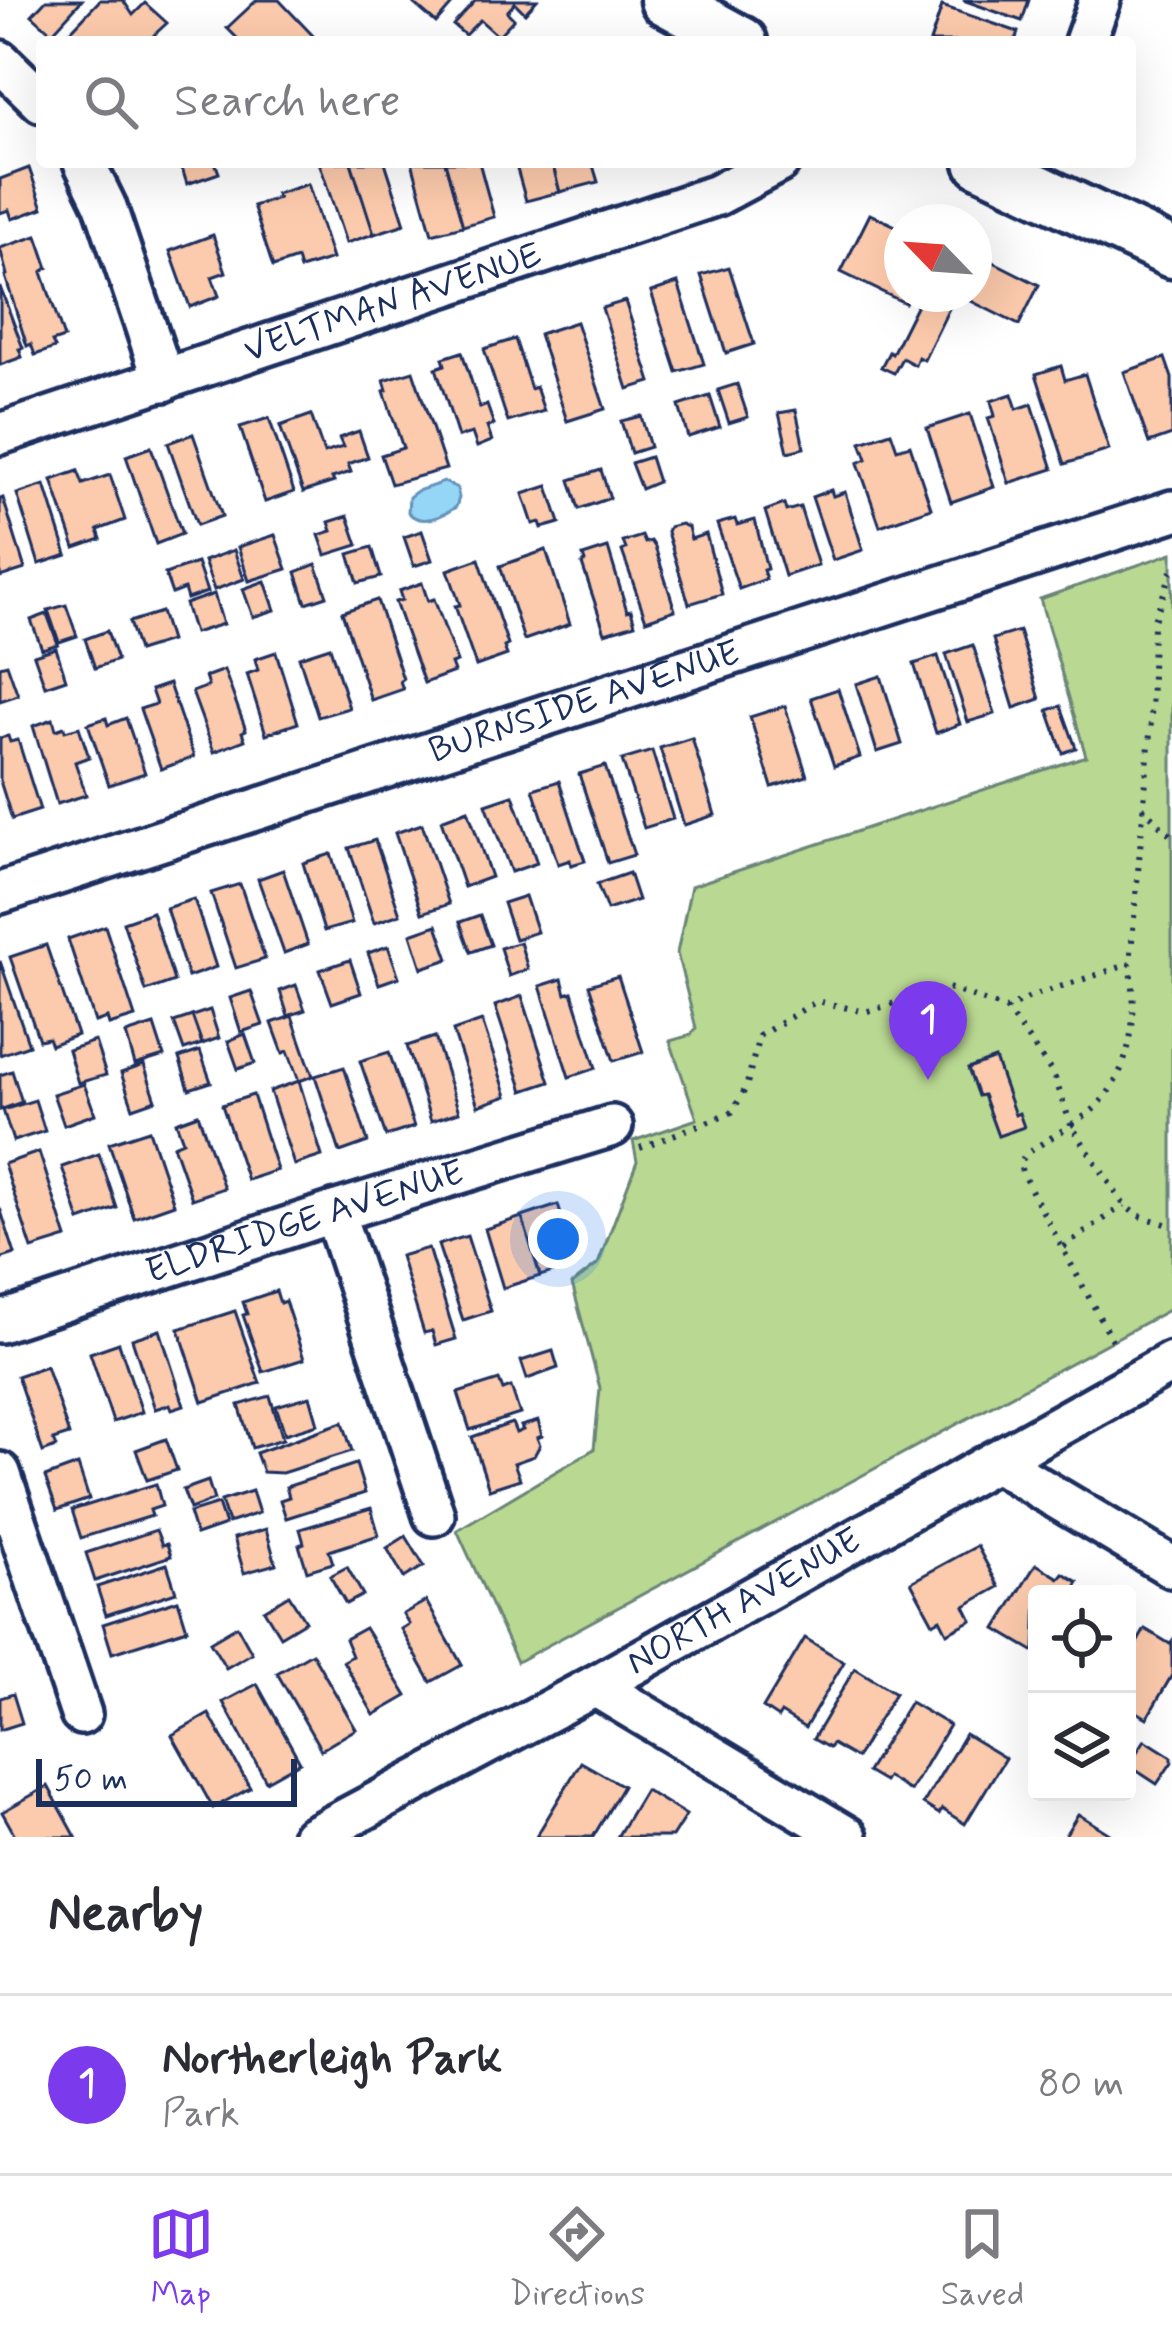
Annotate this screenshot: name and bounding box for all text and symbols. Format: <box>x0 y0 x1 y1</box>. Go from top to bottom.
search box <box>36 36 1136 168</box>
icon: search <box>78 69 144 135</box>
text: Search here <box>174 73 401 132</box>
north arrow <box>884 204 992 312</box>
street label: VELTMAN AVENUE <box>238 232 548 375</box>
street label: BURNSIDE AVENUE <box>423 630 746 775</box>
pin: 1 <box>889 981 967 1080</box>
street label: ELDRIDGE AVENUE <box>140 1150 470 1296</box>
your location <box>528 1209 588 1269</box>
street label: NORTH AVENUE <box>619 1518 870 1687</box>
map controls <box>1028 1585 1136 1801</box>
button: locate <box>1028 1585 1136 1693</box>
button: layers <box>1028 1693 1136 1801</box>
scale bar <box>36 1753 297 1806</box>
text: 50 m <box>54 1758 128 1802</box>
text: Nearby <box>48 1882 203 1948</box>
text: Northerleigh Park <box>162 2030 502 2089</box>
text: 1 <box>78 2059 96 2110</box>
text: 80 m <box>1038 2059 1124 2110</box>
text: Park <box>162 2089 240 2140</box>
tab: Map <box>148 2201 214 2317</box>
tab: Directions <box>509 2201 645 2317</box>
tab: Saved <box>941 2201 1024 2317</box>

